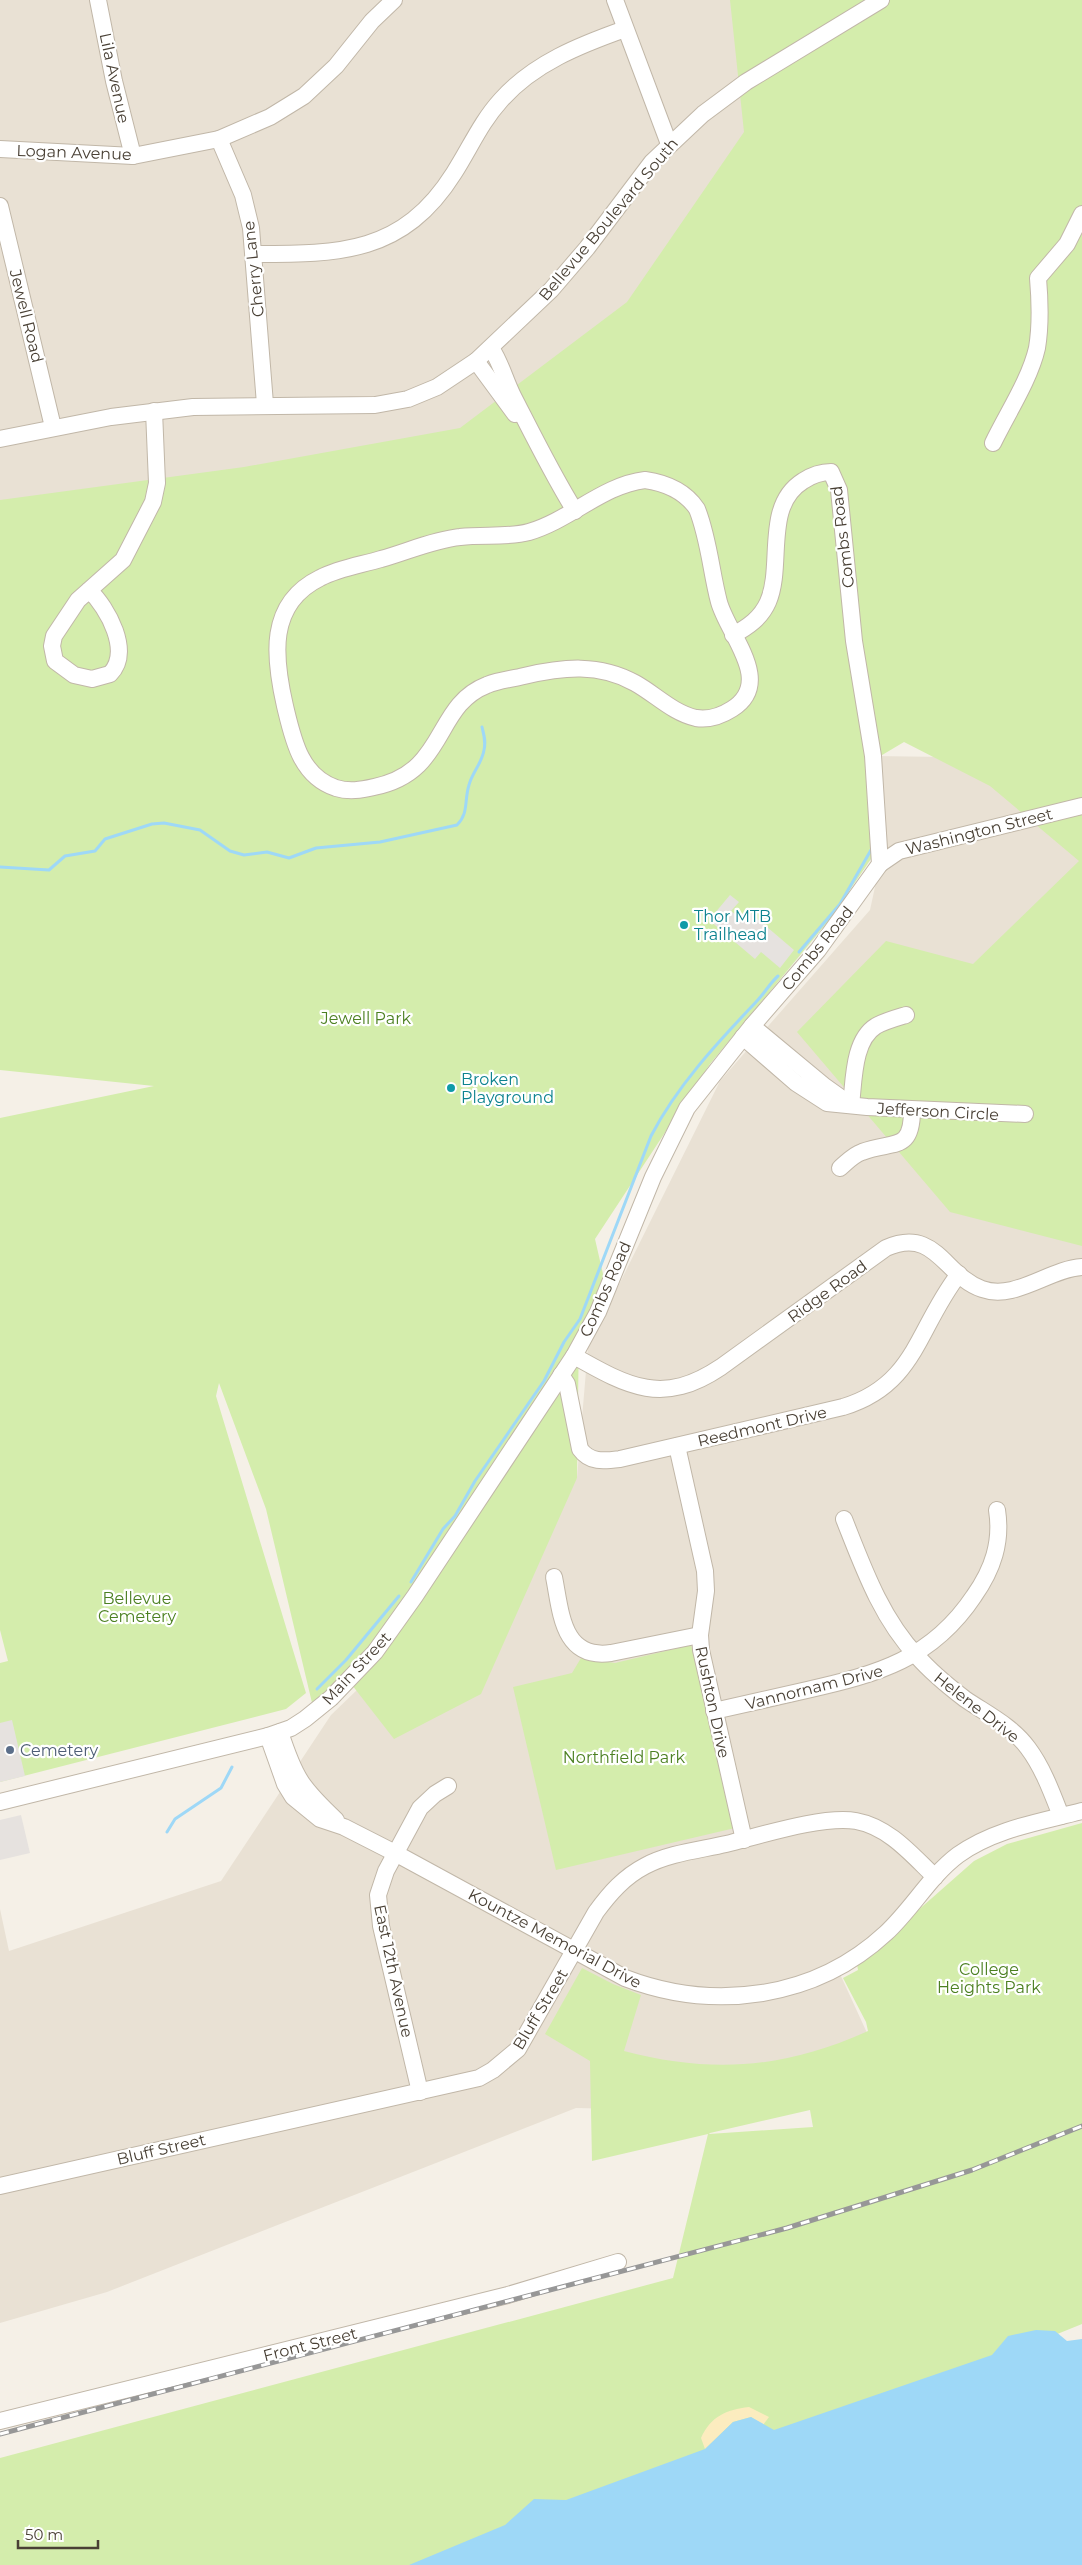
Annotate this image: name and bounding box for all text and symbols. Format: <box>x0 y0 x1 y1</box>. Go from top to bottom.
street label: Lila Avenue <box>96 31 133 125</box>
street label: Bellevue Boulevard South <box>535 134 682 305</box>
street label: Logan Avenue <box>16 141 132 164</box>
street label: Cherry Lane <box>239 220 268 318</box>
street label: Jewell Road <box>5 266 47 365</box>
street label: Combs Road <box>827 485 858 589</box>
street label: Washington Street <box>904 804 1055 859</box>
street label: Combs Road <box>778 902 857 994</box>
place label: Thor MTB Trailhead <box>694 907 771 944</box>
marker: Thor MTB Trailhead <box>678 919 690 931</box>
park label: Jewell Park <box>320 1009 412 1028</box>
place label: Broken Playground <box>461 1070 554 1107</box>
marker: Broken Playground <box>445 1082 457 1094</box>
street label: Jefferson Circle <box>876 1099 999 1124</box>
street label: Combs Road <box>576 1238 635 1340</box>
street label: Ridge Road <box>784 1256 871 1327</box>
street label: Reedmont Drive <box>696 1402 829 1451</box>
park label: Bellevue Cemetery <box>98 1589 176 1626</box>
street label: Main Street <box>318 1628 395 1709</box>
street label: Rushton Drive <box>691 1644 734 1760</box>
street label: Vannornam Drive <box>743 1661 885 1714</box>
street label: Helene Drive <box>930 1668 1023 1747</box>
place label: Cemetery <box>20 1741 98 1760</box>
marker: Cemetery <box>4 1744 16 1756</box>
park label: Northfield Park <box>563 1748 686 1767</box>
street label: Kountze Memorial Drive <box>465 1885 645 1992</box>
street label: East 12th Avenue <box>370 1903 417 2039</box>
park label: College Heights Park <box>937 1960 1041 1997</box>
street label: Bluff Street <box>509 1965 572 2053</box>
street label: Bluff Street <box>115 2130 208 2169</box>
street label: Front Street <box>261 2324 360 2365</box>
scale bar <box>18 2518 98 2550</box>
text: 50 m <box>25 2525 63 2544</box>

